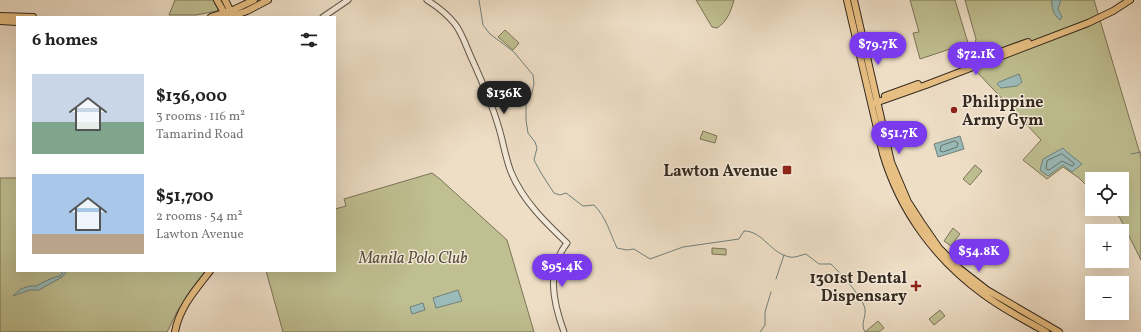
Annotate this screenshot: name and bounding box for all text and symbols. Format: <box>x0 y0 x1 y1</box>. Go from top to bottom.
text: 6 homes <box>32 29 98 52</box>
icon: filters <box>298 29 320 51</box>
pin: $79.7K <box>845 32 911 66</box>
text: $79.7K <box>858 36 898 54</box>
pin: $72.1K <box>943 42 1009 76</box>
text: $72.1K <box>957 46 995 64</box>
pin: $136K <box>476 81 532 115</box>
text: $136,000 <box>156 85 227 108</box>
text: $136K <box>486 85 522 103</box>
icon: home <box>64 90 112 138</box>
place label: Philippine Army Gym <box>962 92 1043 132</box>
marker: Philippine Army Gym <box>949 105 959 115</box>
text: 3 rooms · 116 m² <box>156 108 245 126</box>
pin: $51.7K <box>866 121 932 155</box>
text: $51.7K <box>880 125 918 143</box>
text: Tamarind Road <box>156 126 244 144</box>
place label: Lawton Avenue <box>663 161 778 183</box>
marker: Lawton Avenue <box>781 164 793 176</box>
map controls <box>1085 172 1129 320</box>
button: locate <box>1085 172 1129 216</box>
text: $51,700 <box>156 185 214 208</box>
icon: home <box>64 190 112 238</box>
text: 2 rooms · 54 m² <box>156 208 243 226</box>
button: + <box>1085 224 1129 268</box>
text: Lawton Avenue <box>156 226 244 244</box>
pin: $54.8K <box>946 239 1012 273</box>
text: $54.8K <box>958 243 1000 261</box>
park label: Manila Polo Club <box>358 248 467 270</box>
pin: $95.4K <box>529 254 595 288</box>
text: $95.4K <box>541 258 583 276</box>
place label: 1301st Dental Dispensary <box>809 268 908 308</box>
button: − <box>1085 276 1129 320</box>
marker: 1301st Dental Dispensary <box>910 280 922 292</box>

